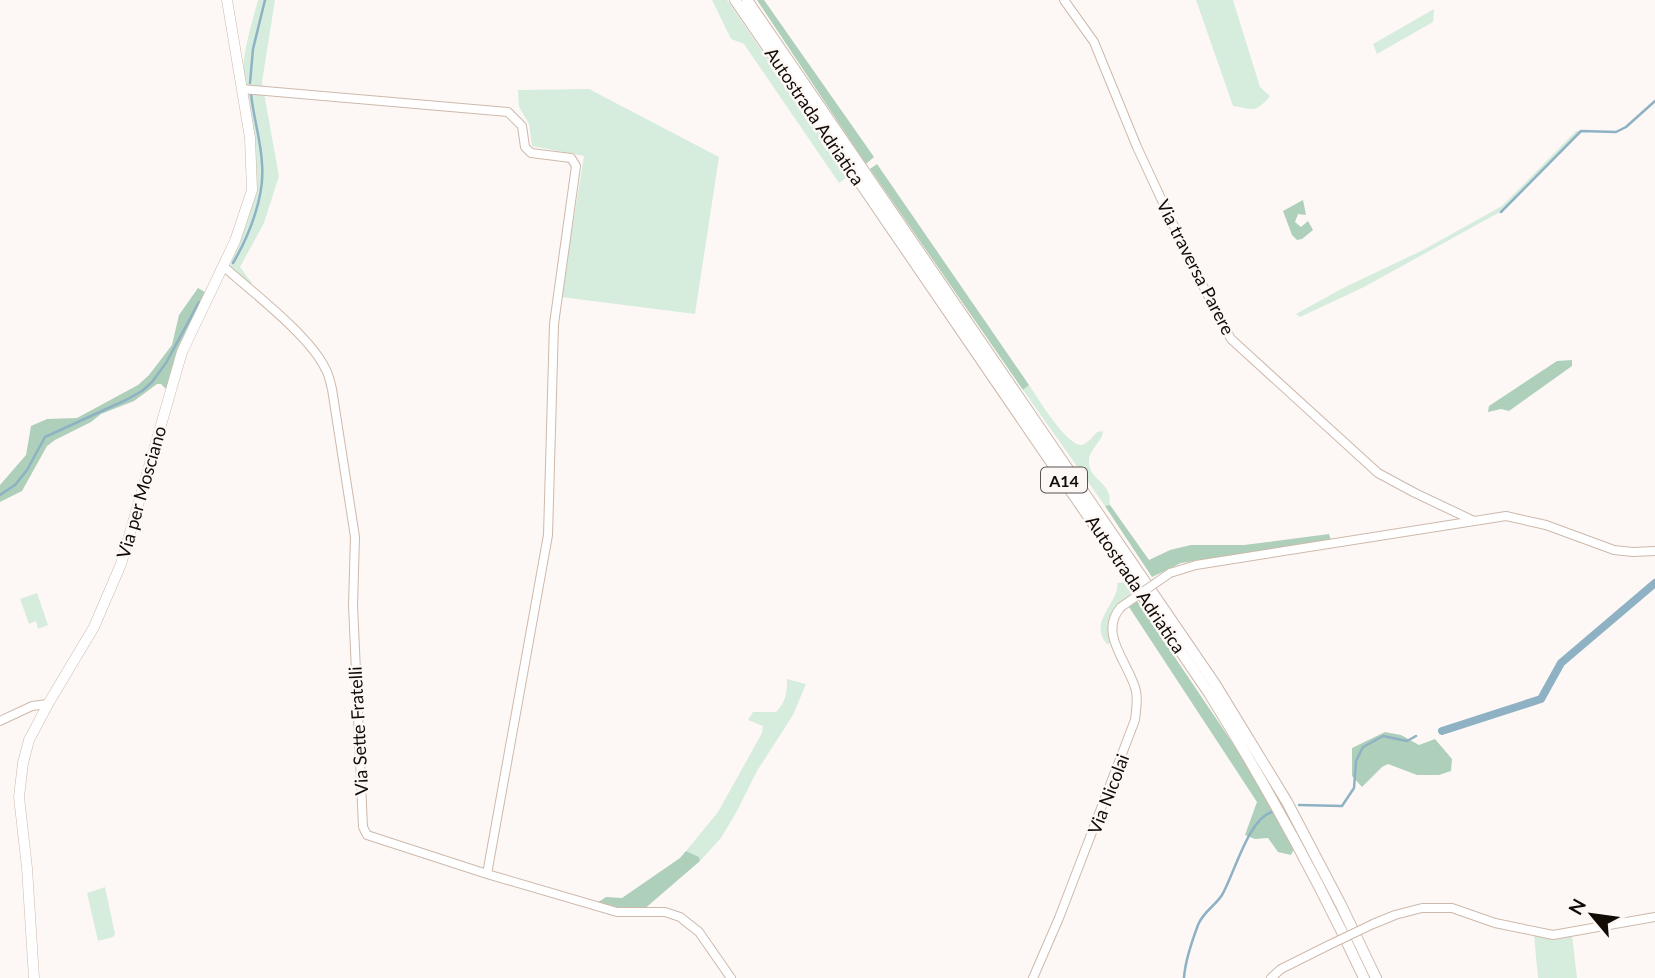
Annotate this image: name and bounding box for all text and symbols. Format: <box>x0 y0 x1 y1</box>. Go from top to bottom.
street label: Autostrada Adriatica <box>761 43 869 189</box>
street label: Via traversa Parere <box>1152 196 1240 338</box>
street label: Via per Mosciano <box>112 423 170 561</box>
road number: A14 <box>1041 467 1087 492</box>
street label: Autostrada Adriatica <box>1082 511 1190 657</box>
street label: Via Sette Fratelli <box>344 666 372 796</box>
street label: Via Nicolai <box>1083 751 1133 837</box>
north arrow <box>1557 880 1627 950</box>
text: N <box>1563 895 1590 918</box>

